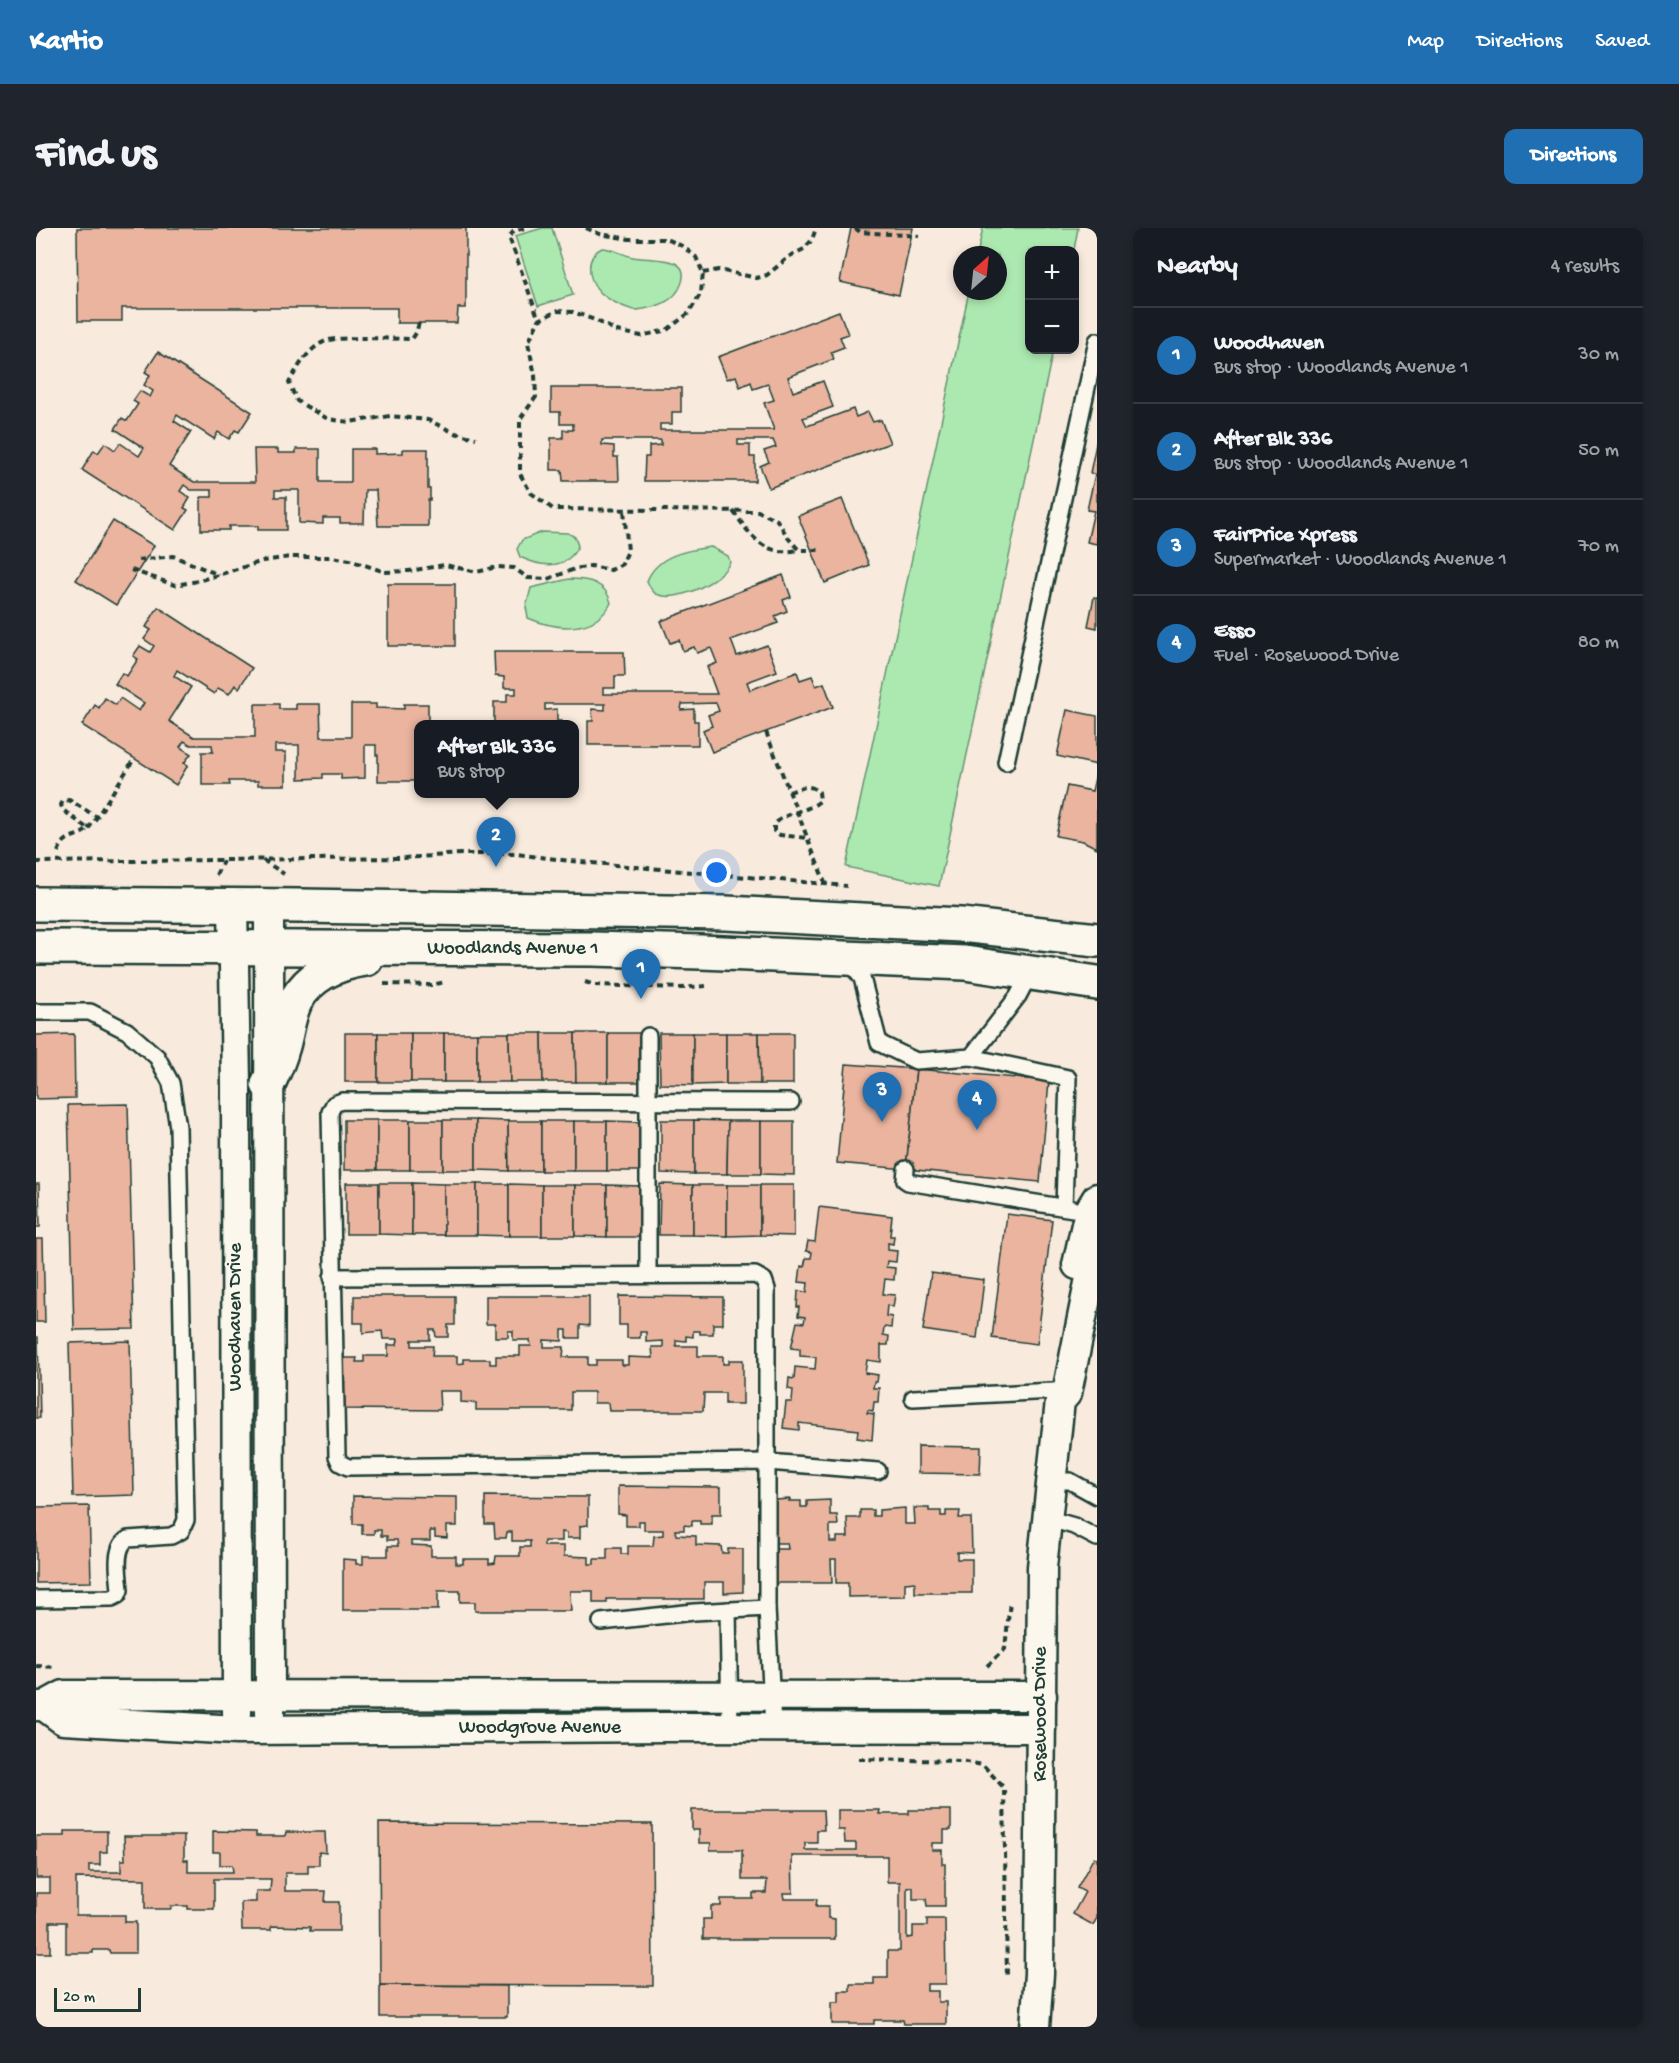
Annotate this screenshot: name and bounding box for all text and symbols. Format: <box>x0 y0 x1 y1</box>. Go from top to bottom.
text: Kartio <box>30 26 103 59</box>
text: Map <box>1407 30 1444 55</box>
text: Directions <box>1477 30 1562 55</box>
text: Saved <box>1595 30 1649 55</box>
button: Directions <box>1504 129 1643 184</box>
text: Find us <box>36 132 156 181</box>
north arrow <box>953 246 1007 300</box>
map controls <box>1025 246 1079 354</box>
button: + <box>1025 246 1079 300</box>
text: Nearby <box>1157 252 1238 283</box>
text: 4 results <box>1551 256 1619 279</box>
button: − <box>1025 300 1079 354</box>
text: Woodhaven <box>1214 331 1324 357</box>
text: 1 <box>1172 344 1181 367</box>
text: 30 m <box>1578 344 1619 367</box>
text: Bus stop · Woodlands Avenue 1 <box>1214 357 1468 380</box>
text: After Blk 336 <box>1214 427 1332 453</box>
text: 2 <box>1172 440 1181 463</box>
text: 50 m <box>1578 440 1619 463</box>
text: Bus stop · Woodlands Avenue 1 <box>1214 453 1468 476</box>
text: FairPrice Xpress <box>1214 523 1357 549</box>
text: 3 <box>1171 536 1182 559</box>
text: 70 m <box>1578 536 1619 559</box>
text: Supermarket · Woodlands Avenue 1 <box>1214 549 1507 572</box>
text: Esso <box>1214 619 1255 645</box>
text: 4 <box>1172 632 1181 655</box>
text: 80 m <box>1578 632 1619 655</box>
text: Fuel · Rosewood Drive <box>1214 645 1399 668</box>
popup <box>414 720 579 798</box>
text: After Blk 336 <box>437 735 556 761</box>
text: Bus stop <box>437 761 505 784</box>
pin: 2 <box>476 818 516 867</box>
your location <box>702 858 731 887</box>
street label: Woodlands Avenue 1 <box>427 938 599 961</box>
pin: 1 <box>622 950 660 999</box>
pin: 3 <box>862 1072 902 1122</box>
pin: 4 <box>958 1080 996 1130</box>
street label: Woodhaven Drive <box>225 1242 248 1391</box>
street label: Rosewood Drive <box>1030 1646 1053 1781</box>
street label: Woodgrove Avenue <box>459 1717 622 1740</box>
scale bar <box>54 1985 141 2012</box>
text: 20 m <box>63 1989 95 2008</box>

